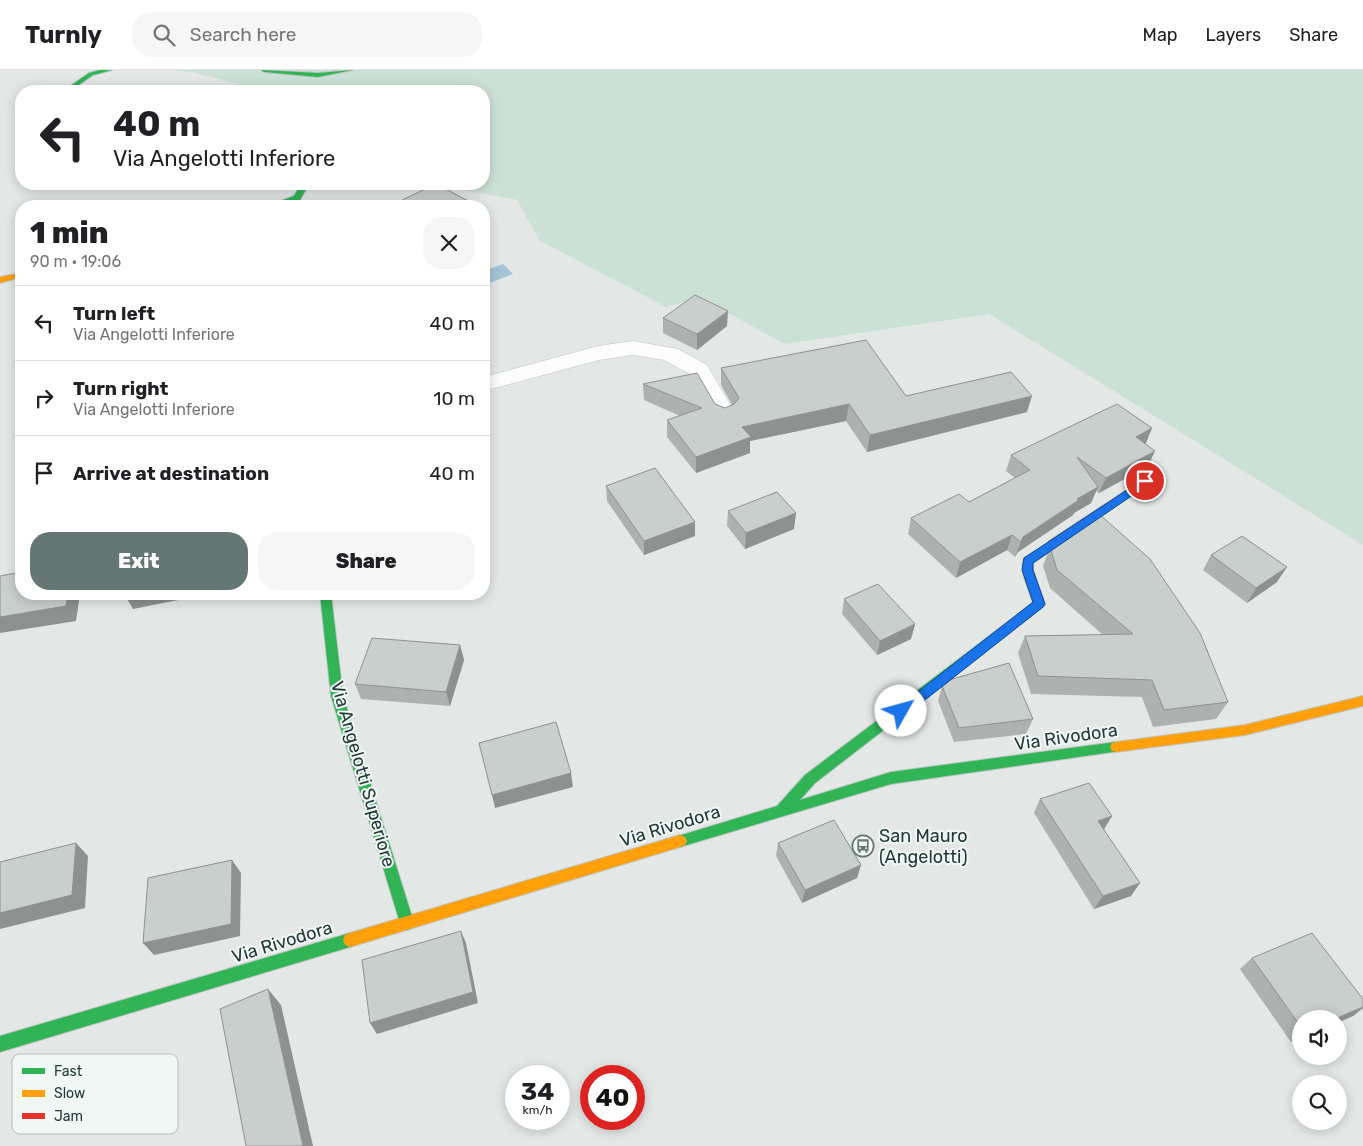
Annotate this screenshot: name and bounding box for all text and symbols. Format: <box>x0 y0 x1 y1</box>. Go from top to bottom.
search box <box>132 12 482 57</box>
text: Turnly <box>25 21 102 49</box>
icon: search <box>150 21 178 49</box>
text: Search here <box>190 23 296 46</box>
text: Map <box>1143 24 1178 46</box>
text: Layers <box>1206 24 1261 46</box>
text: Share <box>1289 24 1338 46</box>
text: 40 m <box>113 103 200 145</box>
icon: left <box>30 105 95 170</box>
text: Via Angelotti Inferiore <box>113 145 335 172</box>
text: 1 min <box>30 215 108 251</box>
button: close <box>423 217 475 269</box>
text: 90 m · 19:06 <box>30 252 121 271</box>
text: Turn left <box>73 302 155 325</box>
icon: left <box>30 309 58 337</box>
text: 40 m <box>430 312 475 335</box>
text: Via Angelotti Inferiore <box>73 325 235 344</box>
text: Turn right <box>73 377 168 400</box>
icon: right <box>30 384 58 412</box>
text: 10 m <box>433 387 475 410</box>
text: Via Angelotti Inferiore <box>73 400 235 419</box>
icon: arrive <box>30 459 58 487</box>
pin <box>1124 460 1166 502</box>
text: Arrive at destination <box>73 462 269 485</box>
text: 40 m <box>430 462 475 485</box>
icon: arrive <box>1131 467 1159 495</box>
button: Exit <box>30 532 248 590</box>
button: Share <box>258 532 475 590</box>
street label: Via Angelotti Superiore <box>326 679 400 869</box>
position arrow <box>874 684 926 736</box>
street label: Via Rivodora <box>1013 719 1119 755</box>
street label: Via Rivodora <box>617 800 723 852</box>
place label: San Mauro (Angelotti) <box>879 825 968 868</box>
bus stop icon: San Mauro (Angelotti) <box>851 834 875 858</box>
street label: Via Rivodora <box>229 916 335 968</box>
map controls <box>1292 1010 1347 1130</box>
button: sound <box>1292 1010 1347 1065</box>
legend <box>12 1054 178 1134</box>
text: Fast <box>54 1063 83 1080</box>
speed limit sign: 40 <box>580 1065 645 1130</box>
button: search <box>1292 1075 1347 1130</box>
text: 34 <box>521 1077 554 1106</box>
text: Slow <box>54 1085 85 1102</box>
text: km/h <box>523 1103 552 1117</box>
text: Jam <box>54 1108 83 1125</box>

